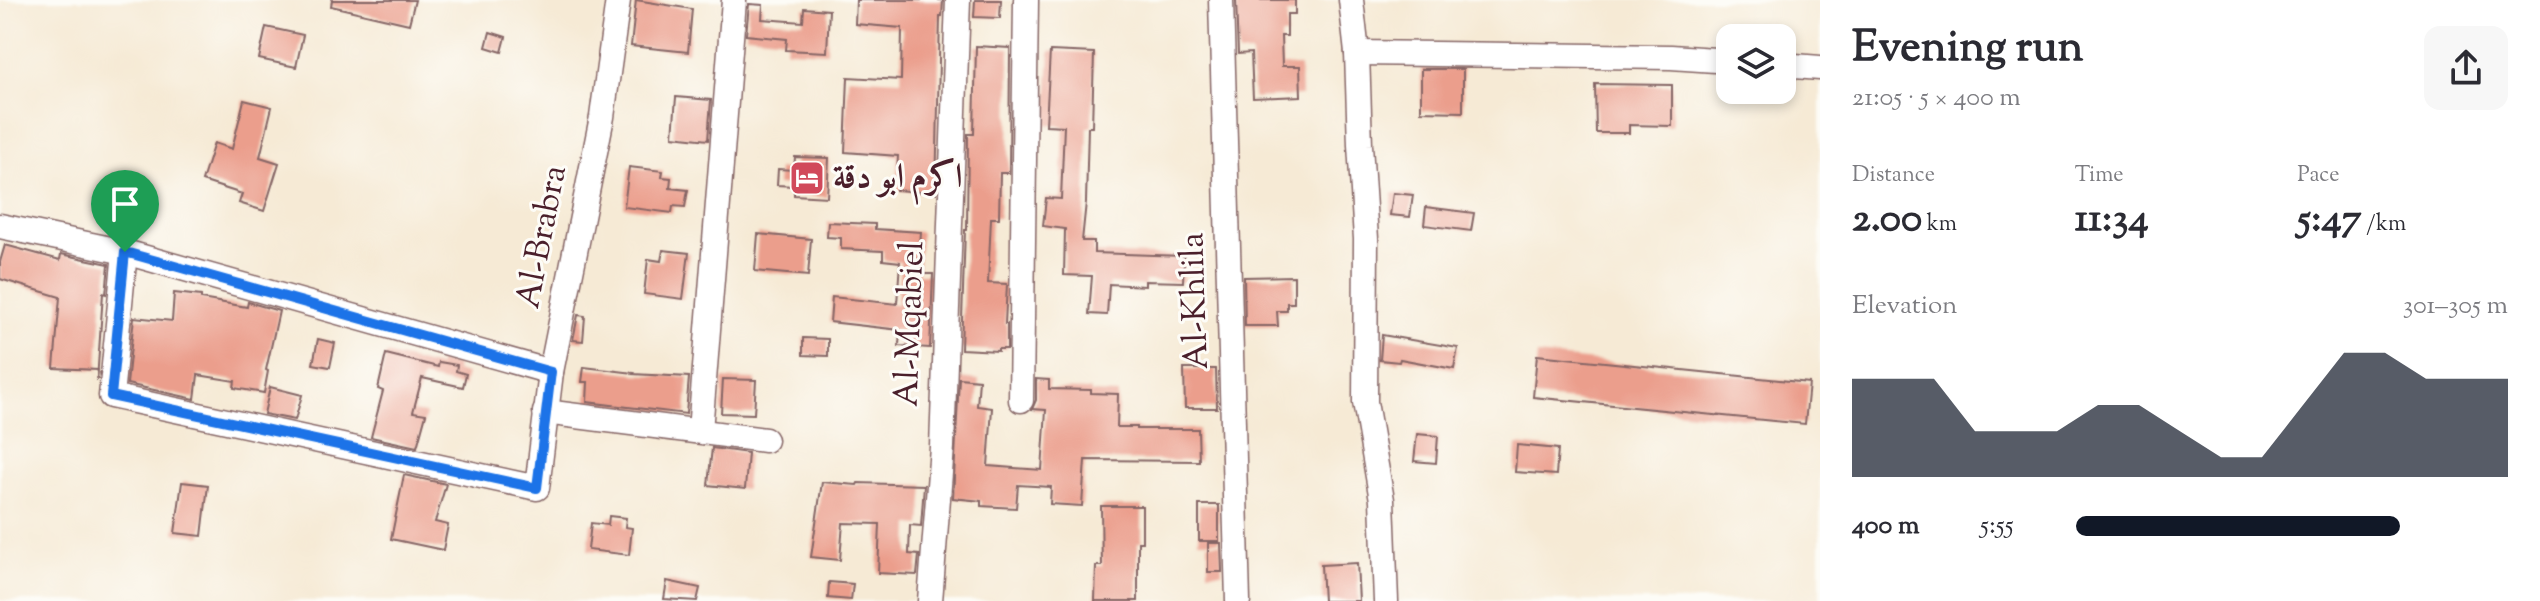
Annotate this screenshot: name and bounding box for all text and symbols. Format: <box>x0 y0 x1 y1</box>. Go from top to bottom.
text: Evening run <box>1852 18 2084 81</box>
map controls <box>1716 24 1796 104</box>
button: layers <box>1716 24 1796 104</box>
button: share <box>2424 26 2508 110</box>
text: 21:05 · 5 × 400 m <box>1852 80 2021 117</box>
place label: اكرم ابو دقة <box>833 154 963 205</box>
hotel icon: اكرم ابو دقة <box>788 159 826 197</box>
text: Distance <box>1852 160 1935 192</box>
text: Time <box>2075 160 2124 192</box>
text: Pace <box>2297 160 2339 192</box>
street label: Al-Brabra <box>505 161 581 313</box>
pin <box>91 170 159 252</box>
icon: arrive <box>103 182 147 226</box>
text: 2.00 <box>1852 192 1922 249</box>
text: 11:34 <box>2075 192 2149 249</box>
text: 5:47 <box>2297 192 2362 249</box>
text: km <box>1922 209 1957 241</box>
text: /km <box>2362 209 2406 241</box>
street label: Al-Khlila <box>1169 232 1223 370</box>
street label: Al-Mqabiel <box>884 240 938 408</box>
text: Elevation <box>1852 288 1957 325</box>
text: 301–305 m <box>2403 288 2508 325</box>
text: 400 m <box>1852 508 1919 545</box>
text: 5:55 <box>1980 508 2014 545</box>

